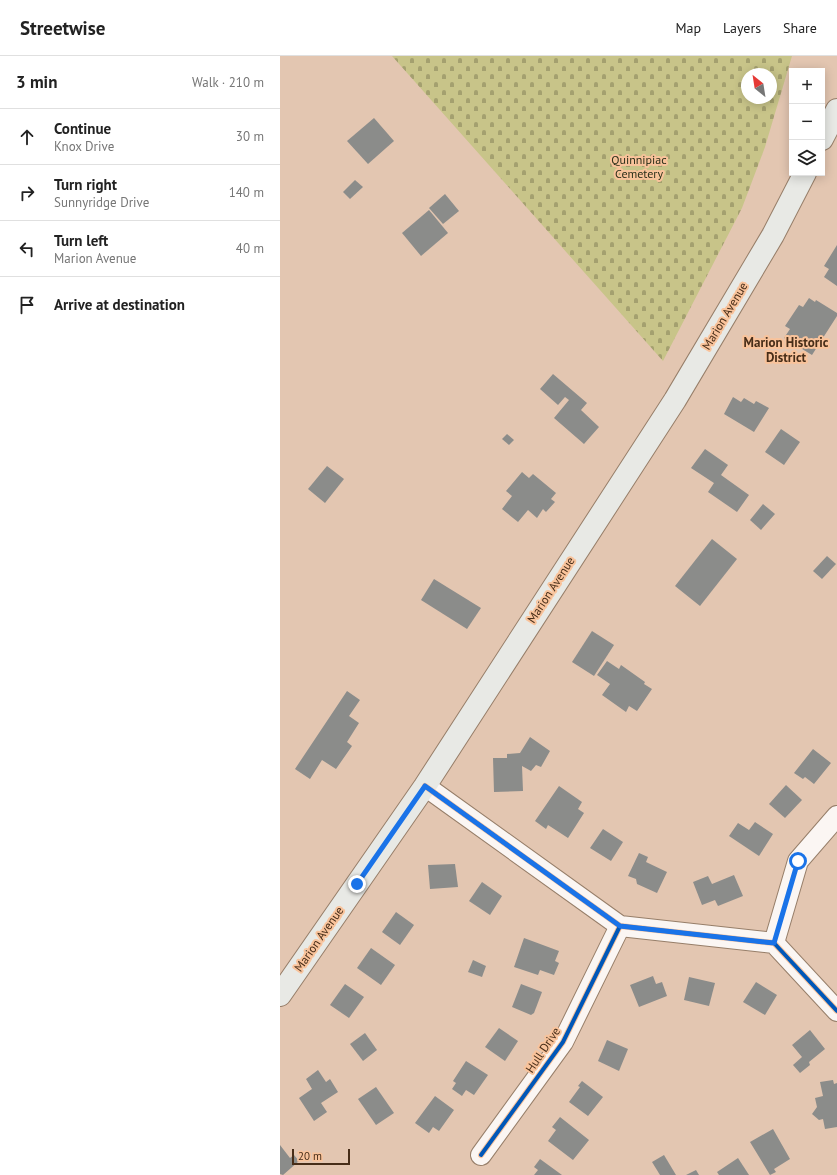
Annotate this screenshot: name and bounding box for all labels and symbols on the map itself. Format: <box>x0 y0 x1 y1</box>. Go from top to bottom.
north arrow <box>741 68 777 104</box>
park label: Quinnipiac Cemetery <box>611 152 667 181</box>
street label: Marion Avenue <box>699 279 751 352</box>
district label: Marion Historic District <box>744 334 829 366</box>
street label: Marion Avenue <box>524 554 578 626</box>
route start <box>789 852 807 870</box>
route end <box>348 875 366 893</box>
street label: Marion Avenue <box>291 903 347 974</box>
street label: Hull Drive <box>522 1024 563 1075</box>
scale bar <box>292 1147 350 1166</box>

